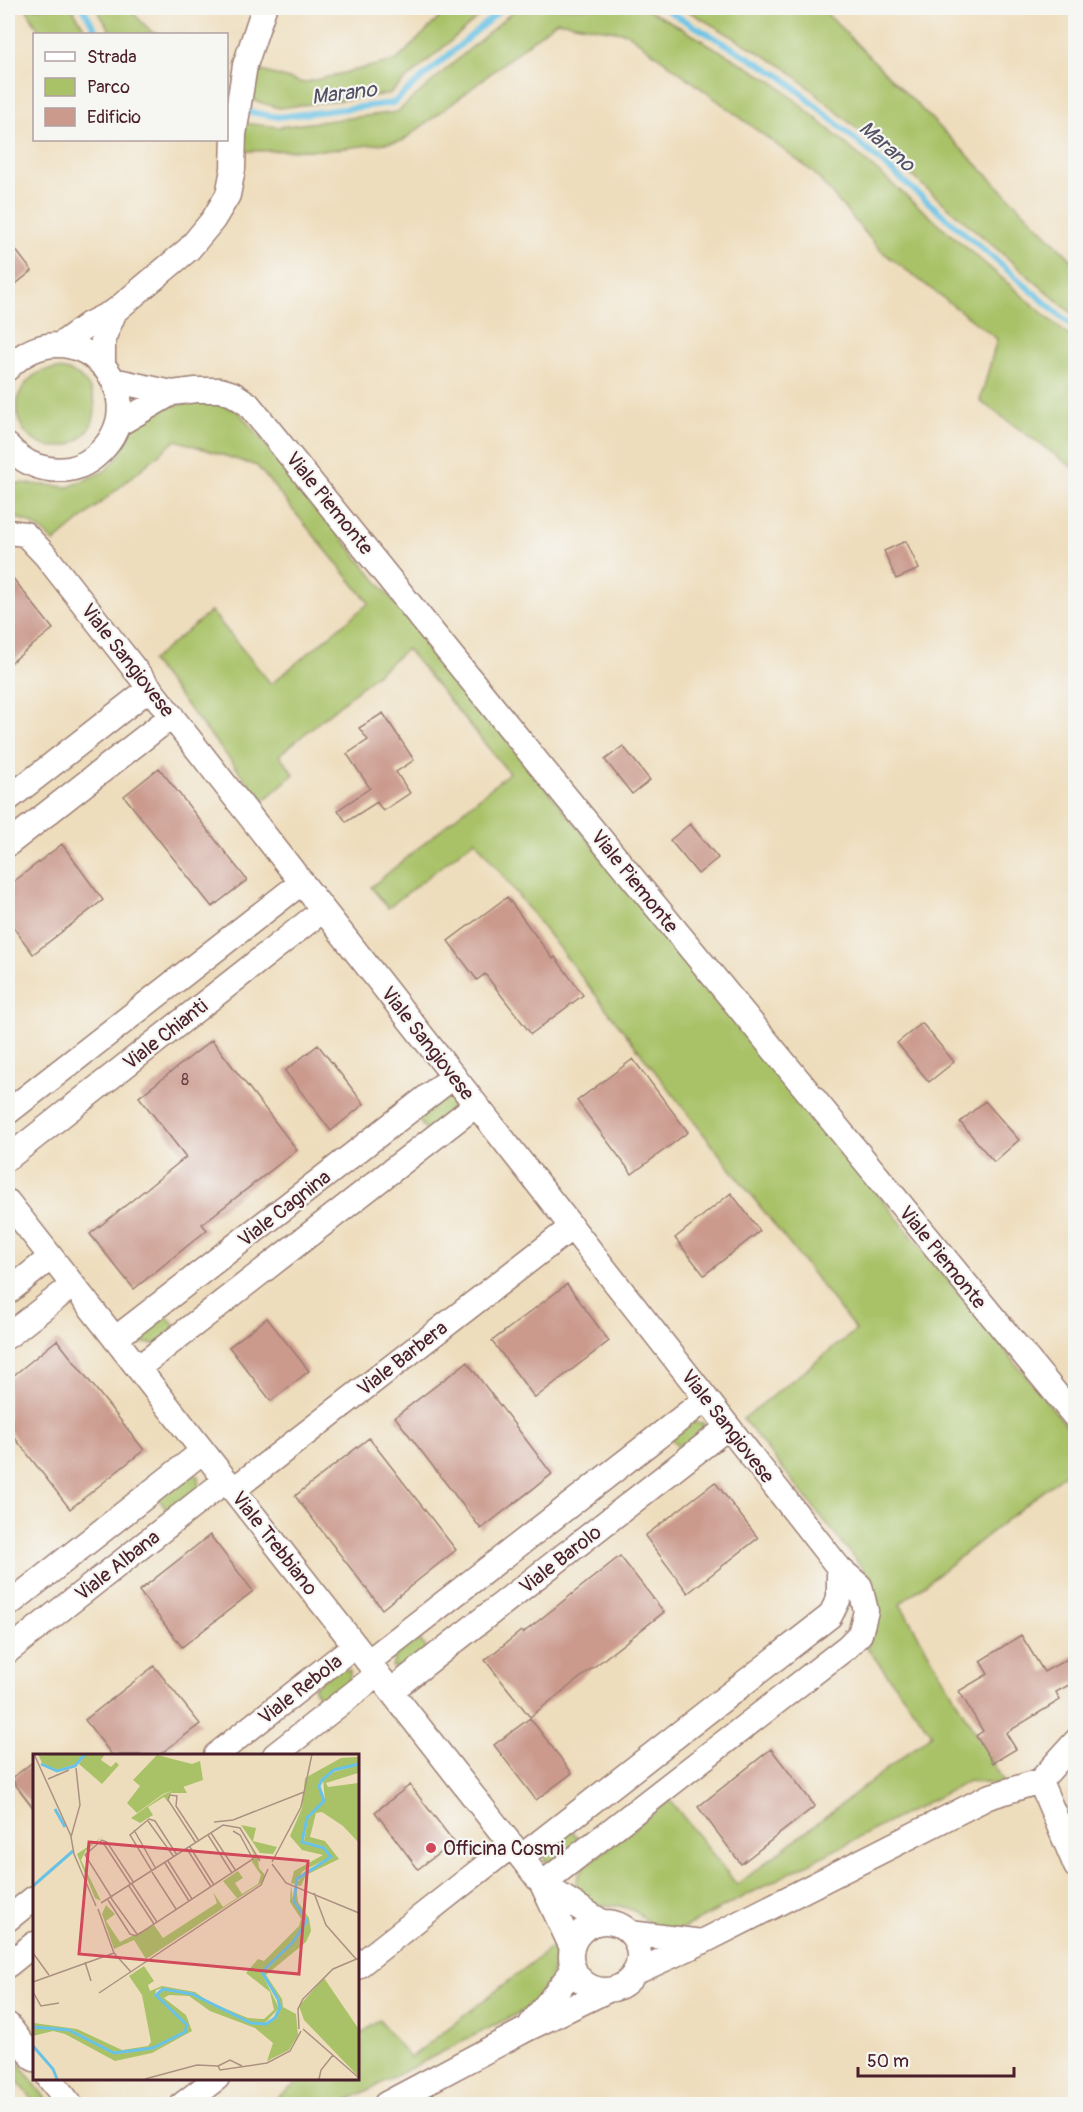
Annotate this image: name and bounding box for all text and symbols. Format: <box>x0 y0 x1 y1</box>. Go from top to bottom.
legend <box>33 33 228 141</box>
text: Strada <box>87 46 137 69</box>
text: Parco <box>87 76 130 99</box>
water label: Marano <box>310 76 380 111</box>
text: Edificio <box>87 106 141 129</box>
water label: Marano <box>853 115 921 179</box>
street label: Viale Piemonte <box>280 447 379 560</box>
street label: Viale Sangiovese <box>75 598 180 722</box>
street label: Viale Piemonte <box>585 825 684 938</box>
street label: Viale Sangiovese <box>375 981 480 1105</box>
street label: Viale Chianti <box>118 994 213 1075</box>
house number: 8 <box>181 1070 189 1090</box>
street label: Viale Cagnina <box>233 1164 336 1252</box>
street label: Viale Piemonte <box>893 1201 992 1314</box>
street label: Viale Barbera <box>352 1315 452 1401</box>
street label: Viale Sangiovese <box>675 1364 780 1488</box>
street label: Viale Trebbiano <box>226 1486 323 1601</box>
street label: Viale Barolo <box>514 1519 607 1599</box>
street label: Viale Albana <box>70 1525 165 1606</box>
street label: Viale Rebola <box>253 1649 347 1730</box>
inset map <box>33 1754 358 2079</box>
place label: Officina Cosmi <box>443 1836 564 1861</box>
marker: Officina Cosmi <box>424 1841 438 1855</box>
scale bar <box>858 2040 1014 2078</box>
text: 50 m <box>867 2050 909 2073</box>

